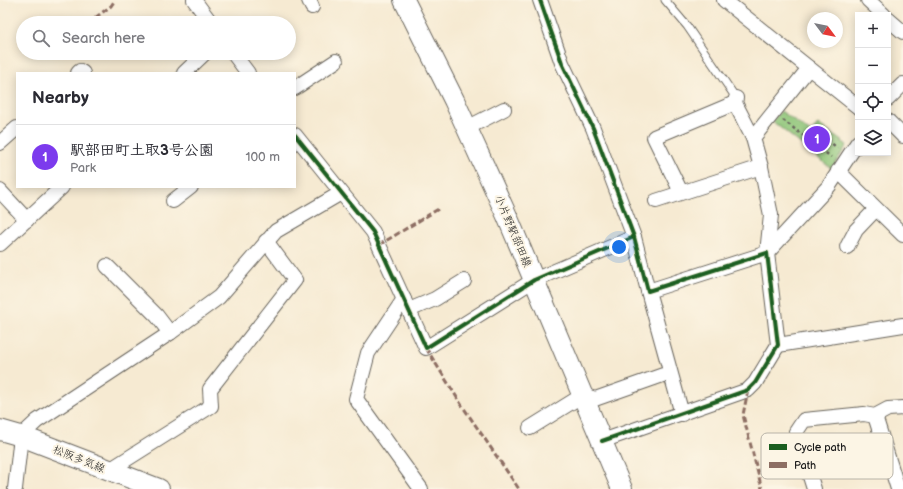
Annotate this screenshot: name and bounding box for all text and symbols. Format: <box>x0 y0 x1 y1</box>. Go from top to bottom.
north arrow <box>807 12 843 48</box>
map controls <box>855 12 891 156</box>
button: + <box>855 12 891 48</box>
search box <box>16 16 296 60</box>
icon: search <box>30 27 52 49</box>
text: Search here <box>62 29 145 48</box>
button: − <box>855 48 891 84</box>
button: locate <box>855 84 891 120</box>
text: Nearby <box>32 88 89 108</box>
button: layers <box>855 120 891 156</box>
pin: 1 <box>804 124 830 154</box>
text: 駅部田町土取3号公園 <box>70 141 214 160</box>
text: 1 <box>42 149 48 165</box>
text: 100 m <box>245 149 280 165</box>
text: Park <box>70 160 96 176</box>
street label: 小片野駅部田線 <box>492 193 534 269</box>
your location <box>609 237 629 257</box>
legend <box>761 433 893 479</box>
text: Cycle path <box>794 441 846 454</box>
street label: 松阪多気線 <box>51 443 107 475</box>
text: Path <box>794 459 816 472</box>

